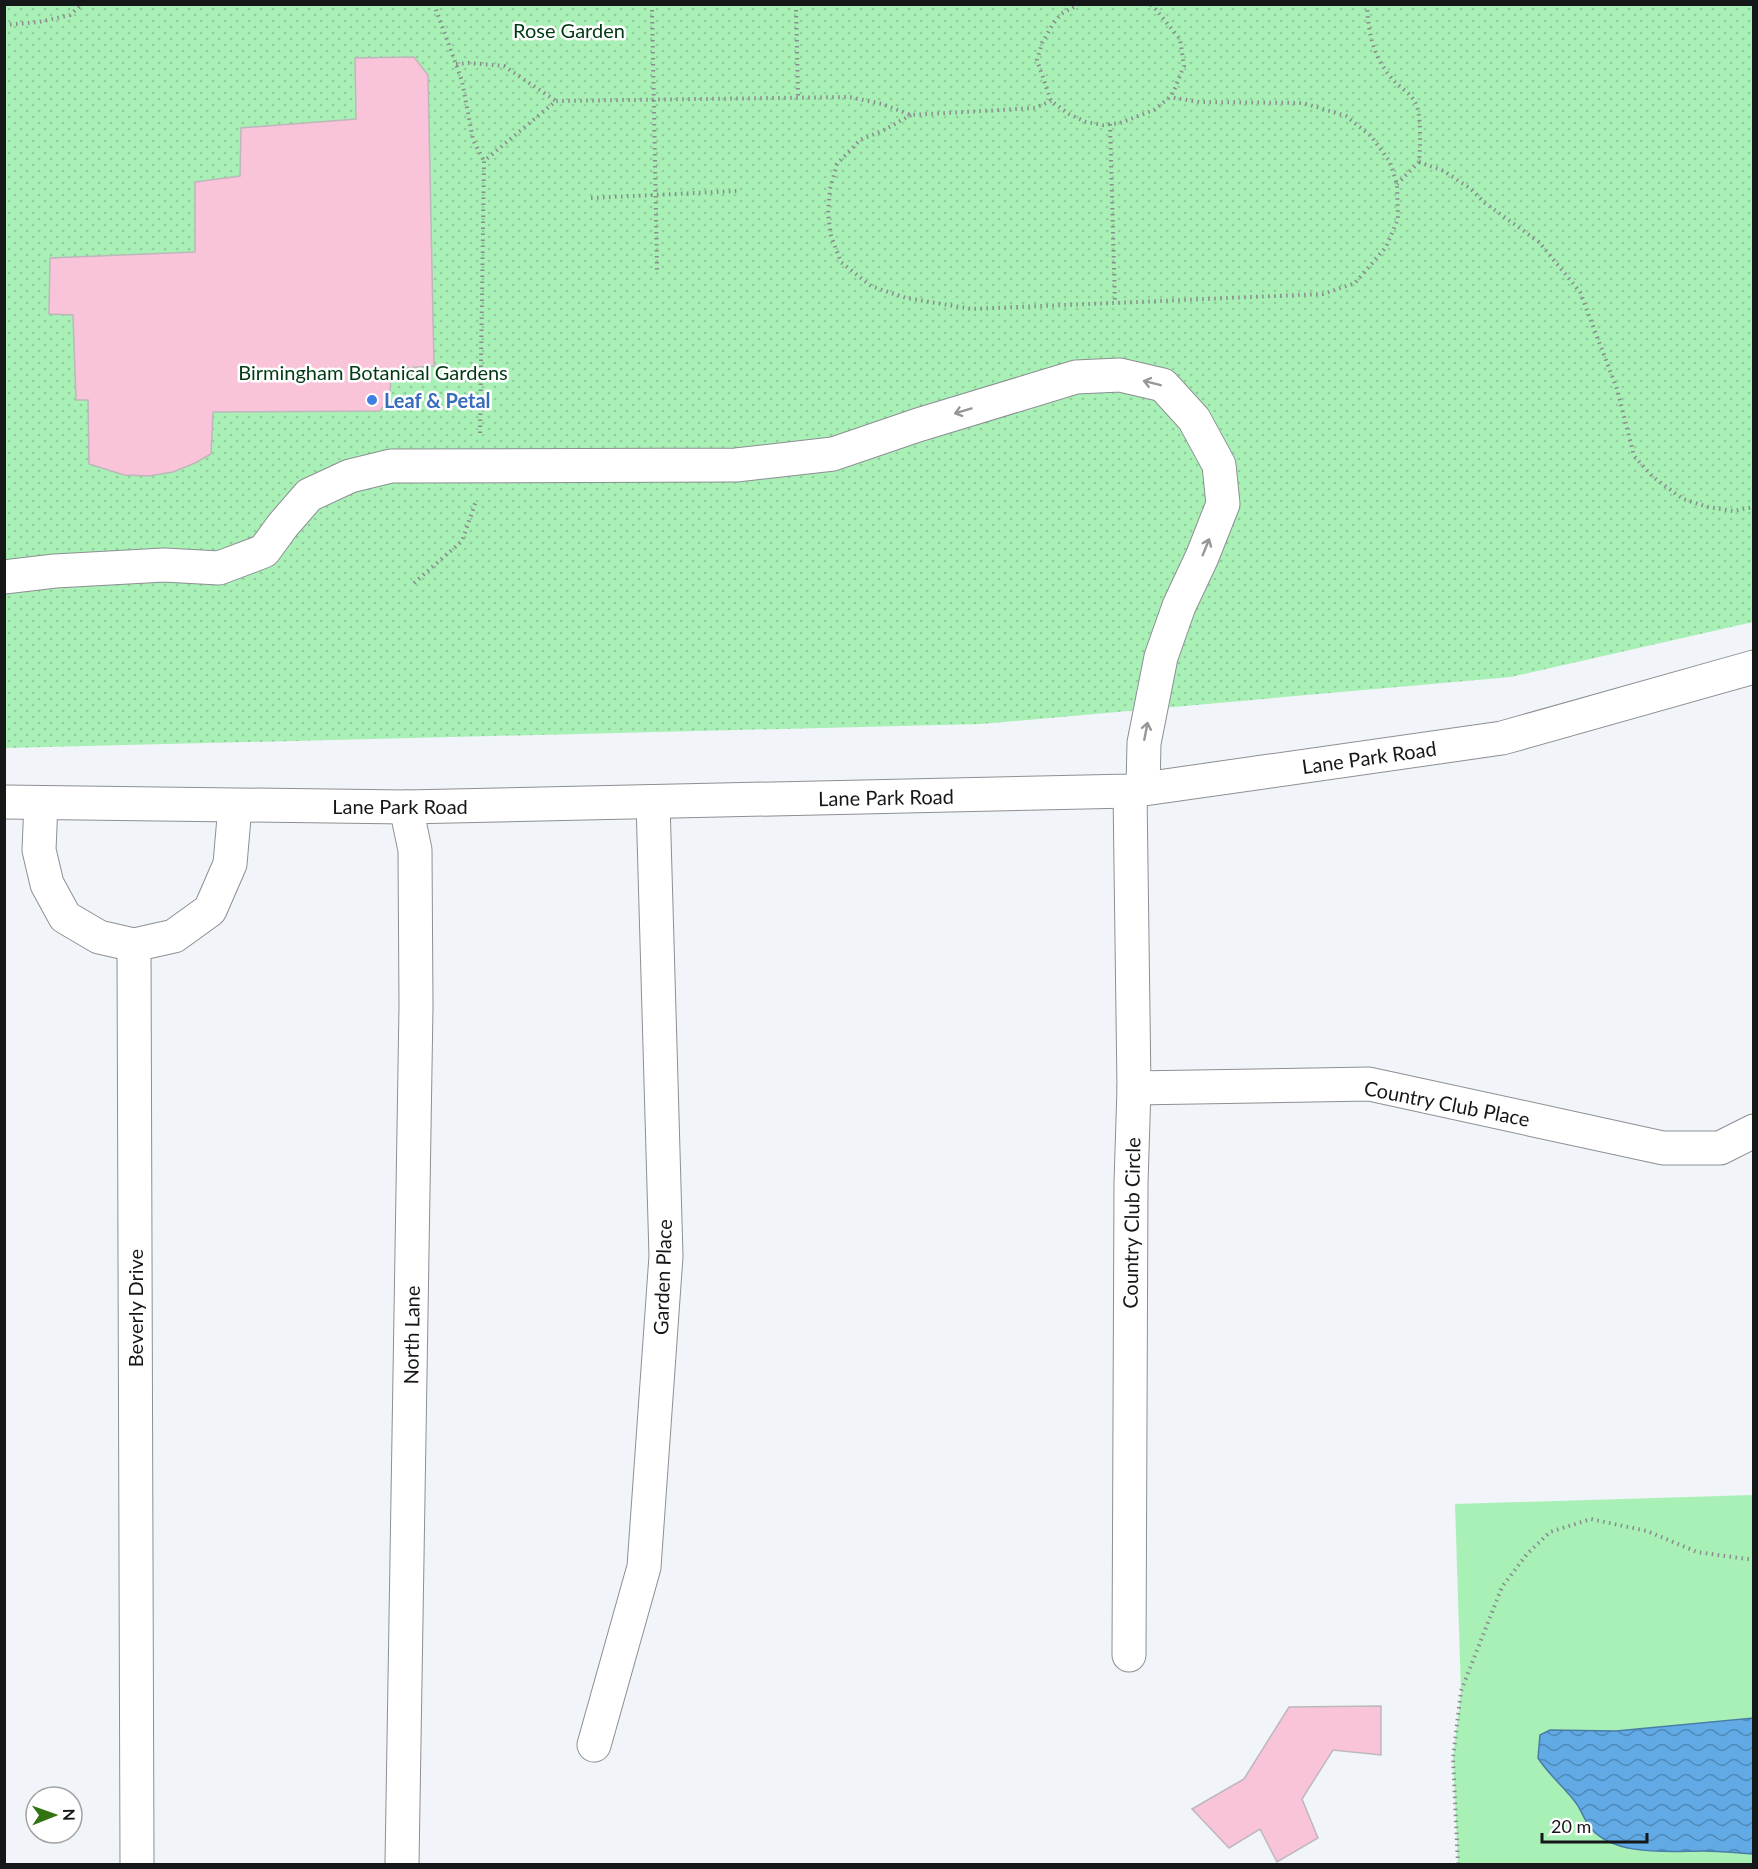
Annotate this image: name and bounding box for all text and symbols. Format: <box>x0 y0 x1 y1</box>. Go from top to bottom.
park label: Rose Garden <box>513 18 625 42</box>
park label: Birmingham Botanical Gardens <box>238 360 508 384</box>
one-way arrow <box>1142 376 1161 388</box>
place label: Leaf & Petal <box>384 388 491 412</box>
marker: Leaf & Petal <box>365 393 379 407</box>
one-way arrow <box>954 406 973 417</box>
one-way arrow <box>1201 538 1212 556</box>
one-way arrow <box>1141 722 1152 741</box>
street label: Lane Park Road <box>1300 736 1438 778</box>
street label: Lane Park Road <box>818 784 954 810</box>
street label: Lane Park Road <box>332 794 468 818</box>
street label: Country Club Place <box>1362 1075 1532 1131</box>
street label: Country Club Circle <box>1118 1137 1144 1309</box>
street label: Garden Place <box>648 1219 676 1335</box>
street label: Beverly Drive <box>123 1249 147 1367</box>
street label: North Lane <box>398 1285 424 1385</box>
north arrow <box>24 1785 84 1845</box>
scale bar <box>1542 1806 1647 1844</box>
text: N <box>60 1808 79 1821</box>
text: 20 m <box>1551 1815 1591 1837</box>

